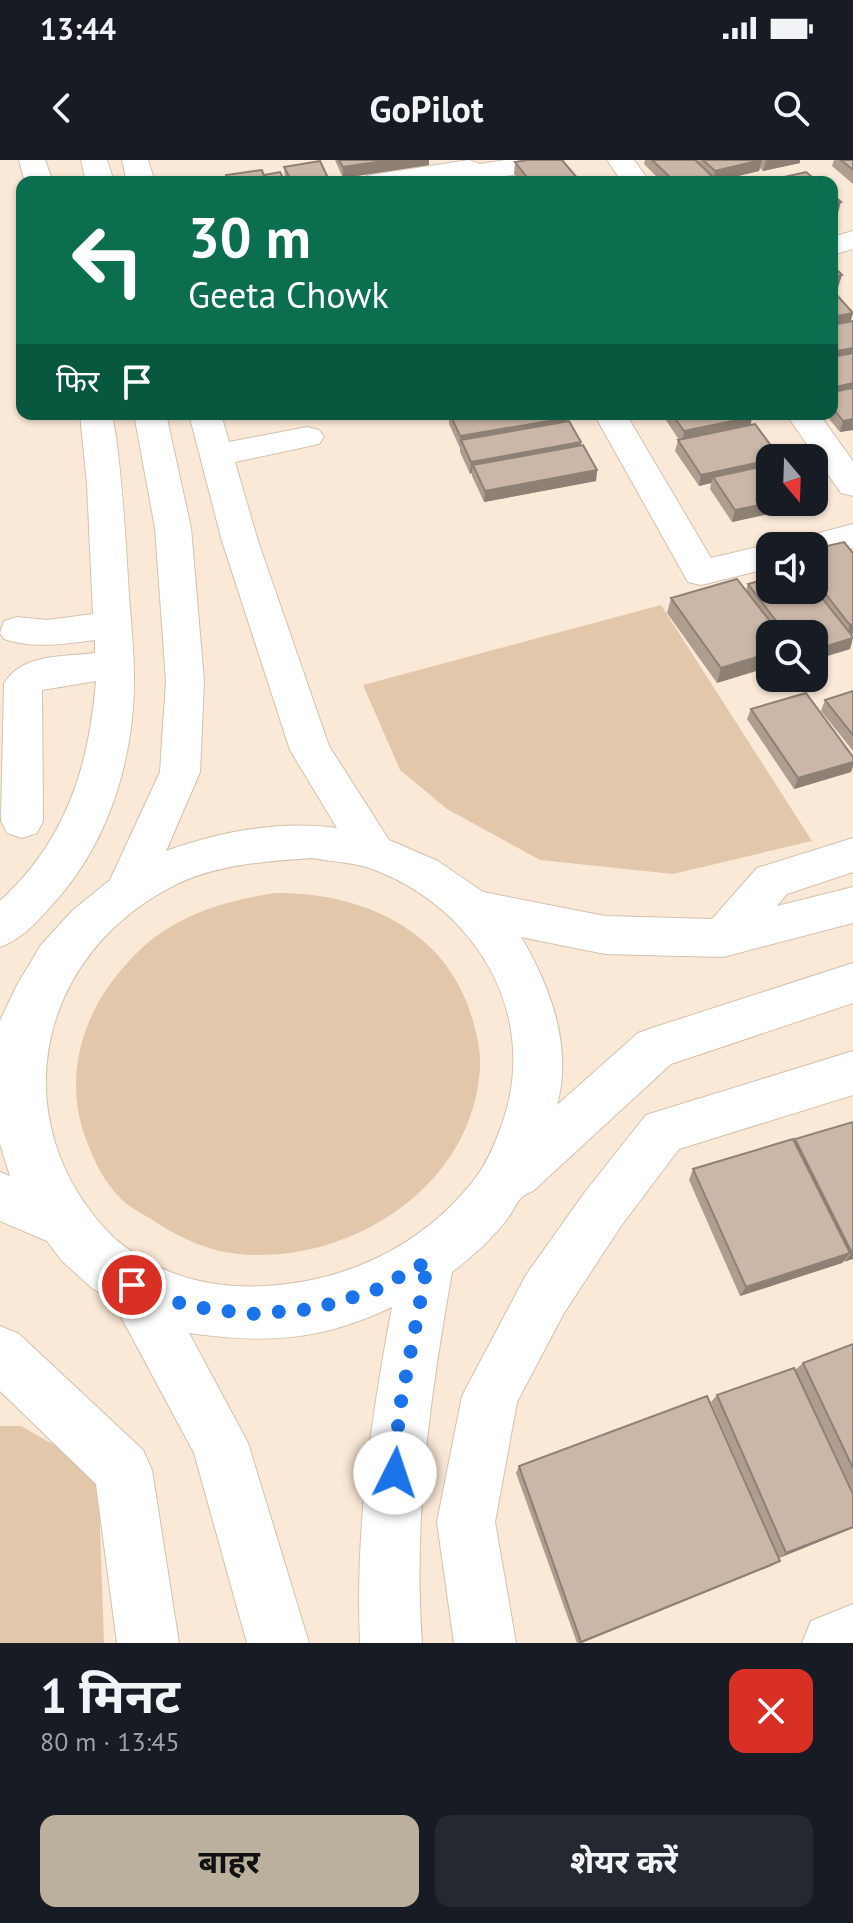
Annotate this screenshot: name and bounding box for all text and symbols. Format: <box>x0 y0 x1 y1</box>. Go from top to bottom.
text: 13:44 <box>40 9 116 48</box>
text: GoPilot <box>369 85 484 132</box>
icon: back <box>40 86 84 130</box>
icon: search <box>769 86 813 130</box>
text: 30 m <box>188 201 311 273</box>
icon: left <box>56 208 160 312</box>
text: Geeta Chowk <box>188 271 389 318</box>
icon: arrive <box>115 360 159 404</box>
text: फिर <box>56 361 99 400</box>
north arrow <box>756 444 828 516</box>
map controls <box>756 444 828 692</box>
button: sound <box>756 532 828 604</box>
button: search <box>756 620 828 692</box>
pin <box>98 1251 166 1319</box>
icon: arrive <box>110 1263 154 1307</box>
position arrow <box>353 1431 437 1515</box>
text: 1 मिनट <box>40 1664 180 1726</box>
button: close <box>729 1669 813 1753</box>
text: 80 m · 13:45 <box>40 1725 180 1758</box>
button: बाहर <box>40 1815 419 1907</box>
button: शेयर करें <box>435 1815 813 1907</box>

